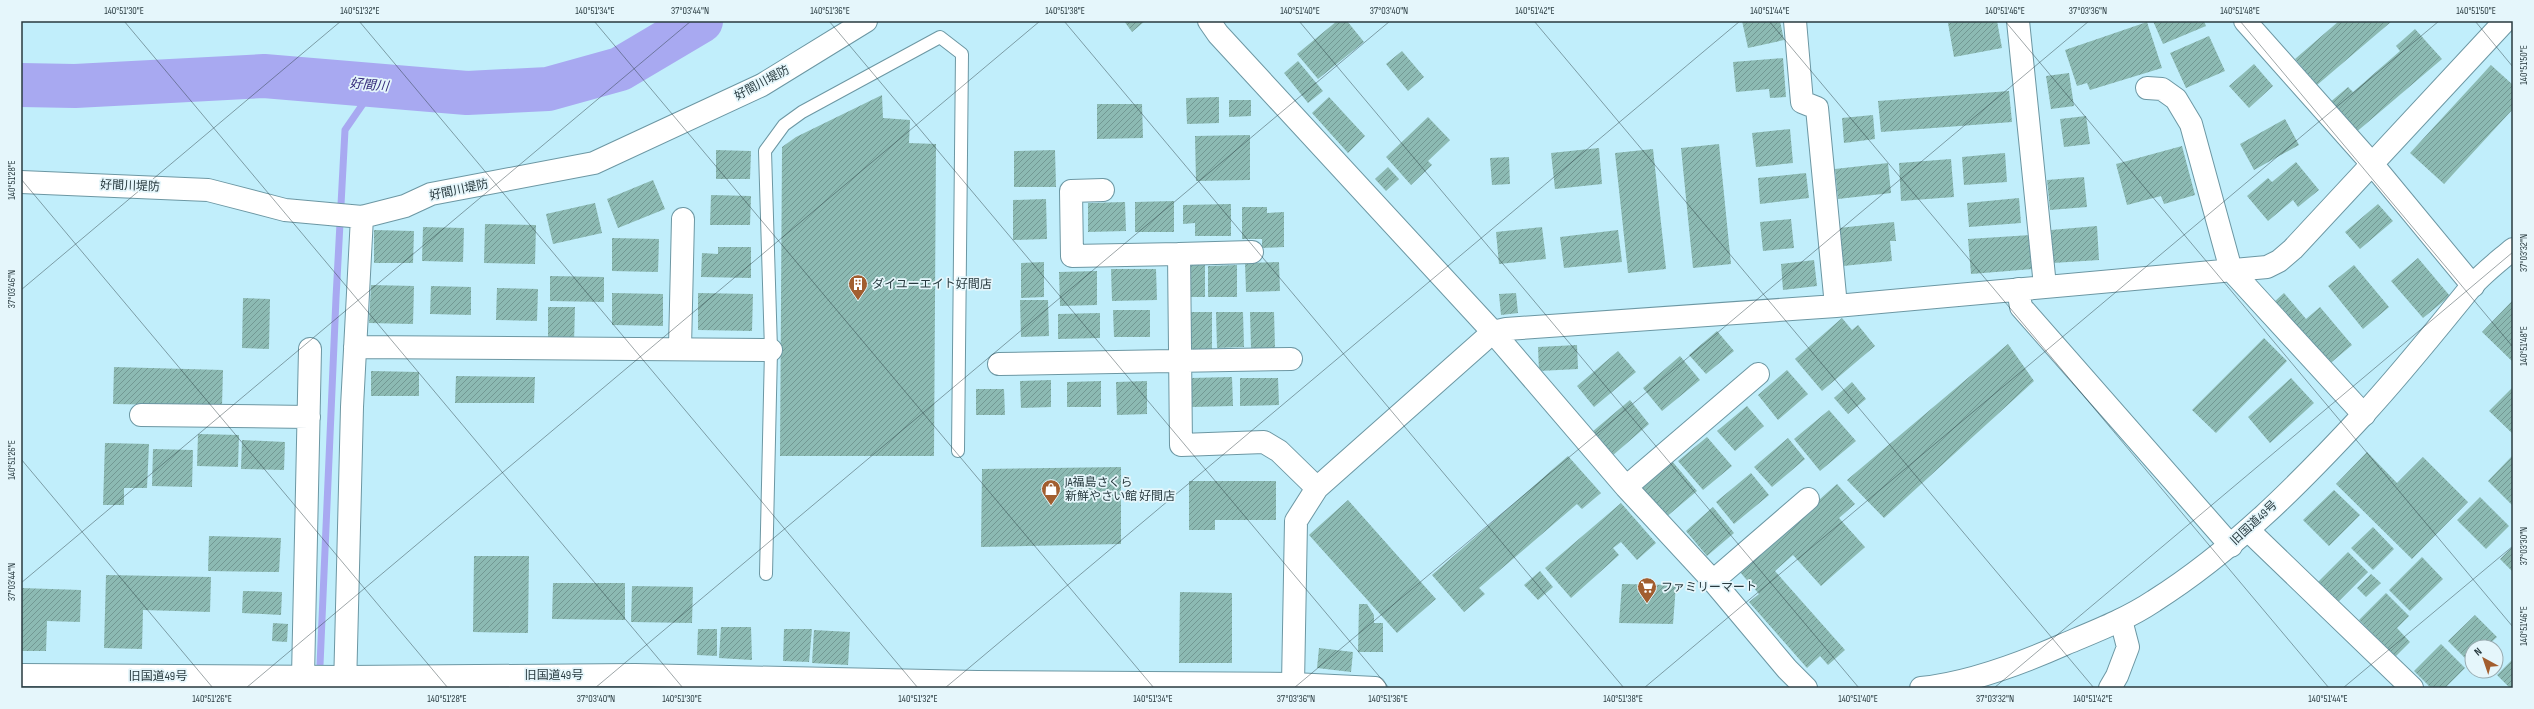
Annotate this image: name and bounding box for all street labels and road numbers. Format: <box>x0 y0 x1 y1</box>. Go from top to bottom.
street label: 好間川堤防 <box>732 62 792 104</box>
street label: 好間川堤防 <box>428 176 490 204</box>
street label: 好間川堤防 <box>100 177 160 195</box>
street label: 旧国道49号 <box>2228 498 2280 548</box>
street label: 旧国道49号 <box>525 668 583 683</box>
street label: 旧国道49号 <box>129 669 187 684</box>

